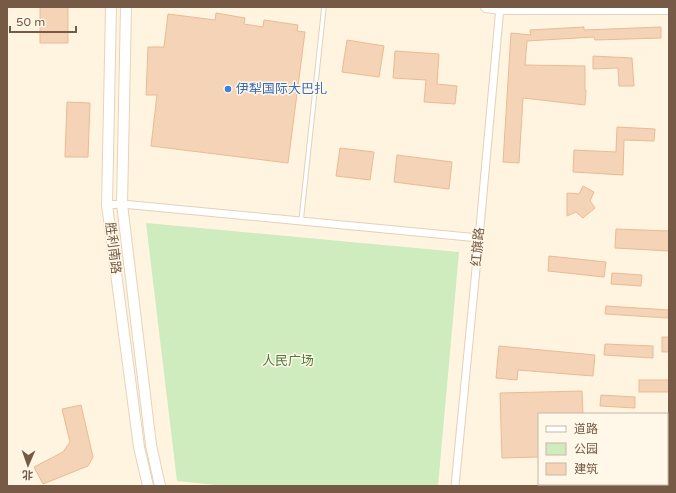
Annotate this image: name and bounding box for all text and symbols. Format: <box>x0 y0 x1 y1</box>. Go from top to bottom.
scale bar <box>10 8 76 34</box>
text: 50 m <box>16 15 45 29</box>
place label: 伊犁国际大巴扎 <box>236 81 327 97</box>
marker: 伊犁国际大巴扎 <box>223 84 233 94</box>
street label: 胜利南路 <box>102 221 124 275</box>
street label: 红旗路 <box>468 227 488 267</box>
park label: 人民广场 <box>262 353 314 369</box>
legend <box>538 413 668 485</box>
text: 道路 <box>574 422 598 436</box>
text: 公园 <box>574 442 598 456</box>
north arrow <box>8 445 48 485</box>
text: 建筑 <box>574 462 598 476</box>
text: 北 <box>22 468 33 481</box>

